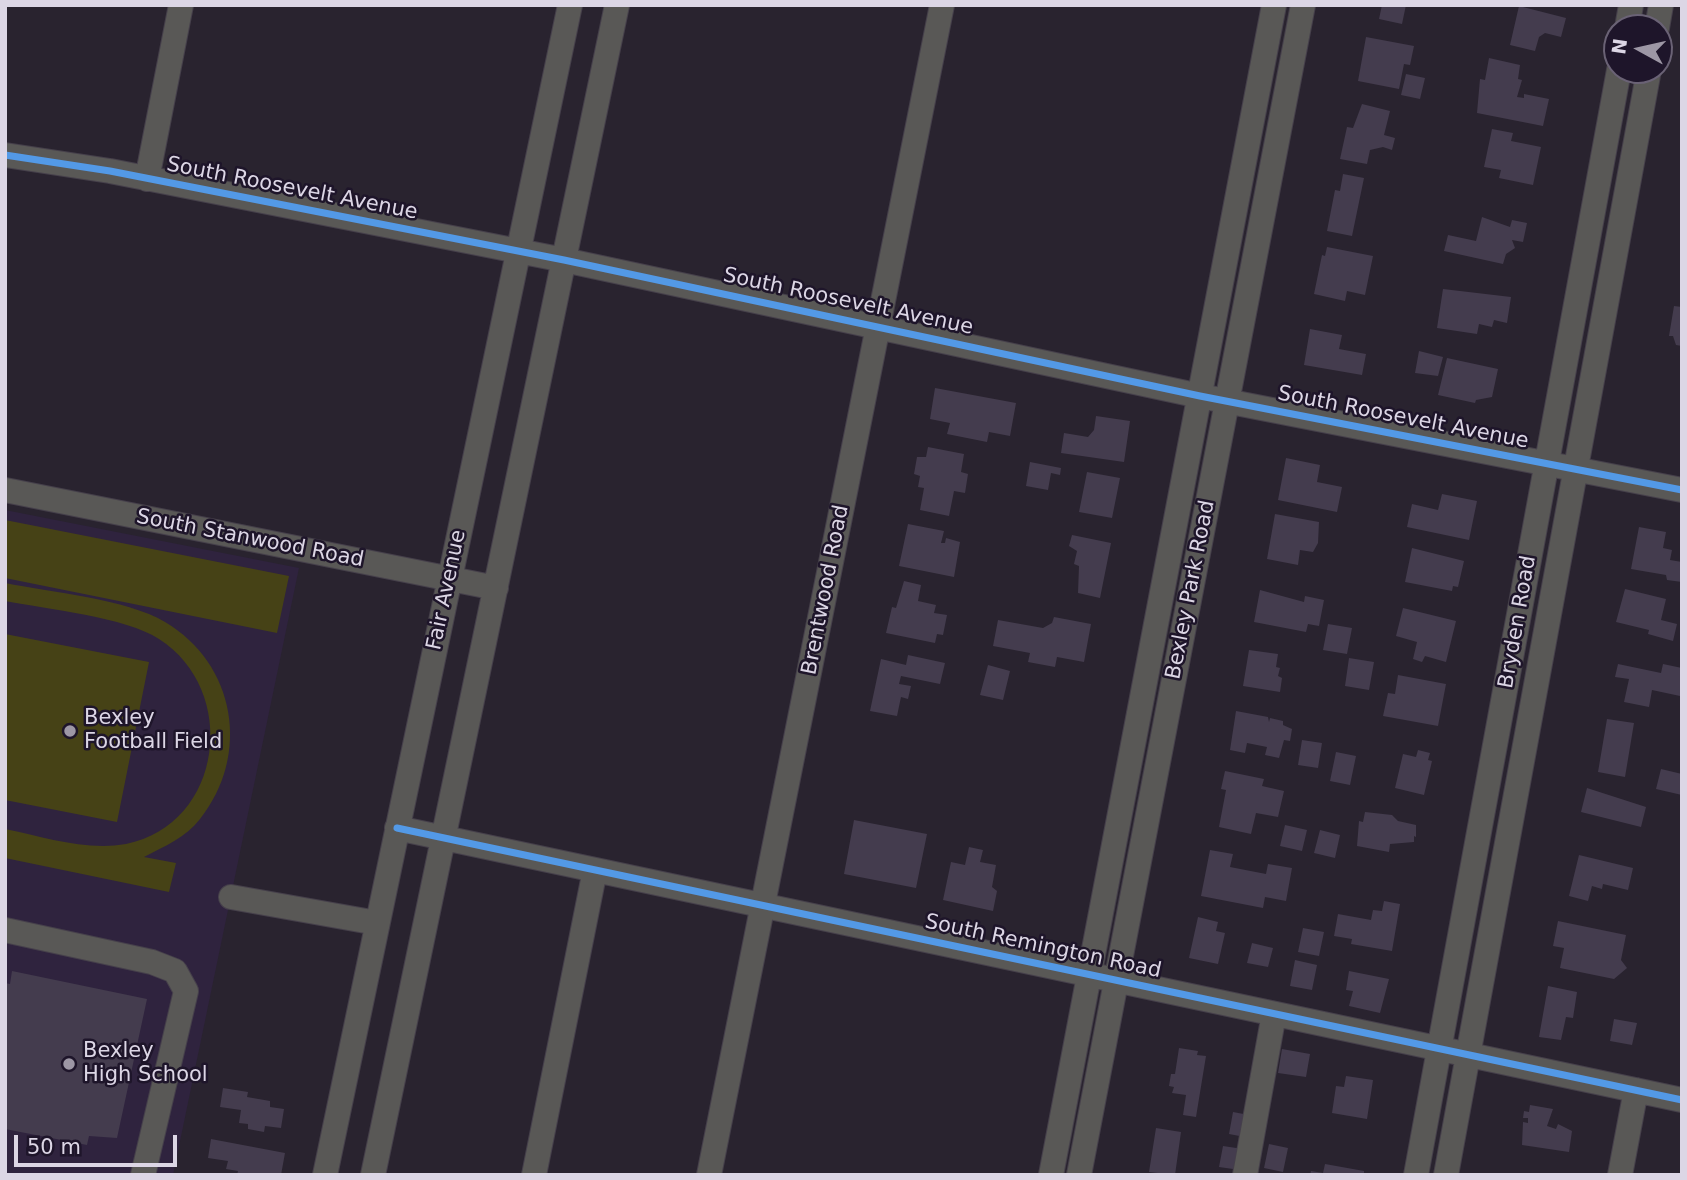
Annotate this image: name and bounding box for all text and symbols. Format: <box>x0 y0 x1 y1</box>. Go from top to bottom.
north arrow <box>1603 14 1673 84</box>
text: N <box>1607 37 1631 56</box>
street label: South Roosevelt Avenue <box>164 152 420 226</box>
street label: South Roosevelt Avenue <box>721 263 975 341</box>
street label: South Roosevelt Avenue <box>1275 381 1531 455</box>
street label: Bexley Park Road <box>1161 498 1221 682</box>
street label: Brentwood Road <box>797 503 855 677</box>
street label: South Stanwood Road <box>134 505 366 573</box>
street label: Fair Avenue <box>422 528 472 652</box>
street label: Bryden Road <box>1494 554 1542 690</box>
place label: Bexley Football Field <box>84 706 222 756</box>
marker: Bexley Football Field <box>62 723 78 739</box>
street label: South Remington Road <box>923 910 1163 984</box>
place label: Bexley High School <box>83 1039 208 1089</box>
marker: Bexley High School <box>61 1056 77 1072</box>
scale bar <box>18 1120 180 1164</box>
text: 50 m <box>27 1135 81 1159</box>

